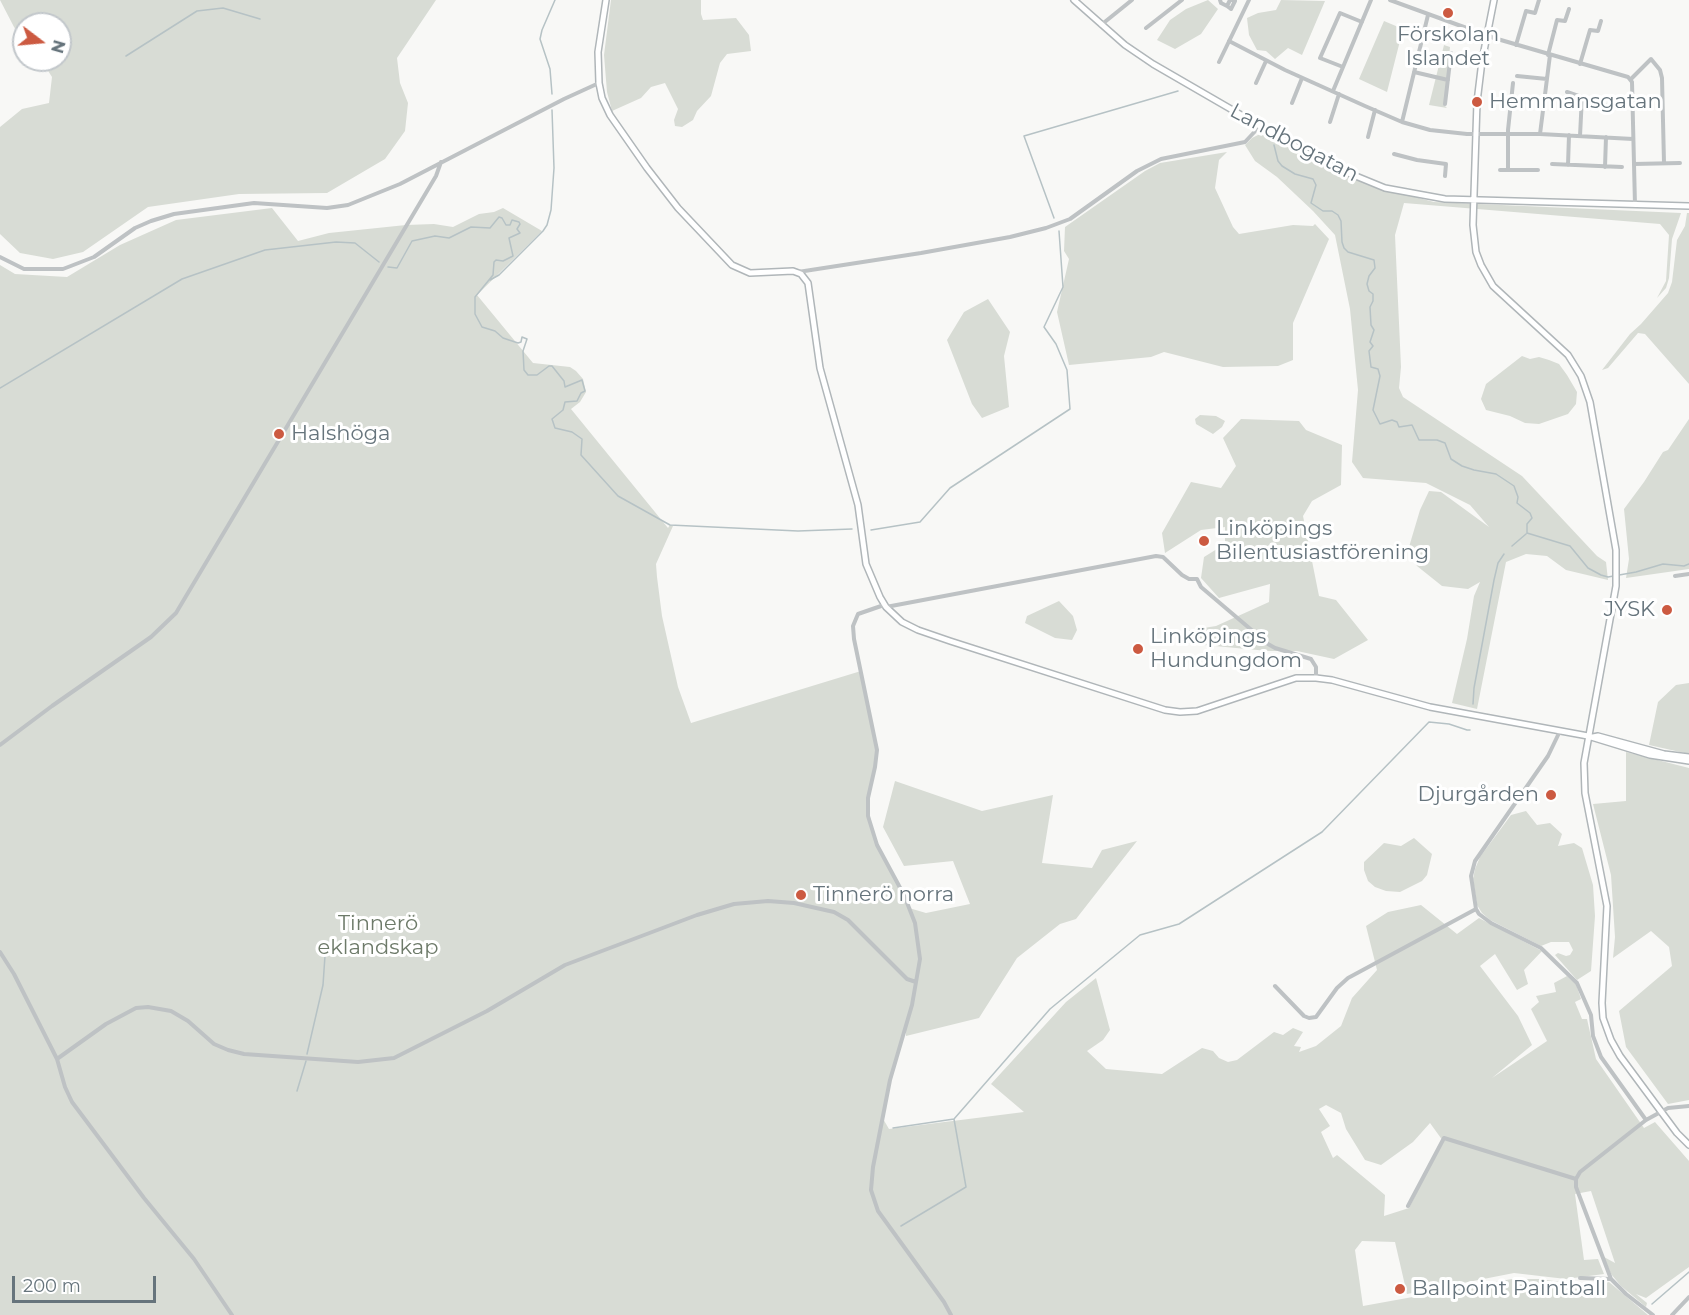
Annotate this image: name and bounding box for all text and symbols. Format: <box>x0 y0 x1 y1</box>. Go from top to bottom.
marker: Förskolan Islandet <box>1441 6 1455 20</box>
north arrow <box>12 12 72 72</box>
place label: Förskolan Islandet <box>1397 22 1499 72</box>
text: N <box>47 38 69 55</box>
place label: Hemmansgatan <box>1489 89 1662 115</box>
marker: Hemmansgatan <box>1470 95 1484 109</box>
street label: Landbogatan <box>1225 99 1363 187</box>
place label: Halshöga <box>291 421 390 447</box>
marker: Halshöga <box>272 427 286 441</box>
place label: Linköpings Bilentusiastförening <box>1216 516 1429 566</box>
marker: Linköpings Bilentusiastförening <box>1197 534 1211 548</box>
place label: JYSK <box>1604 597 1655 623</box>
marker: JYSK <box>1660 603 1674 617</box>
place label: Linköpings Hundungdom <box>1150 624 1302 674</box>
marker: Linköpings Hundungdom <box>1131 642 1145 656</box>
place label: Djurgården <box>1418 782 1539 808</box>
marker: Djurgården <box>1544 788 1558 802</box>
place label: Tinnerö norra <box>813 882 954 908</box>
marker: Tinnerö norra <box>794 888 808 902</box>
park label: Tinnerö eklandskap <box>318 911 438 961</box>
scale bar <box>15 1264 159 1302</box>
text: 200 m <box>23 1275 81 1297</box>
place label: Ballpoint Paintball <box>1412 1276 1606 1302</box>
marker: Ballpoint Paintball <box>1393 1282 1407 1296</box>

